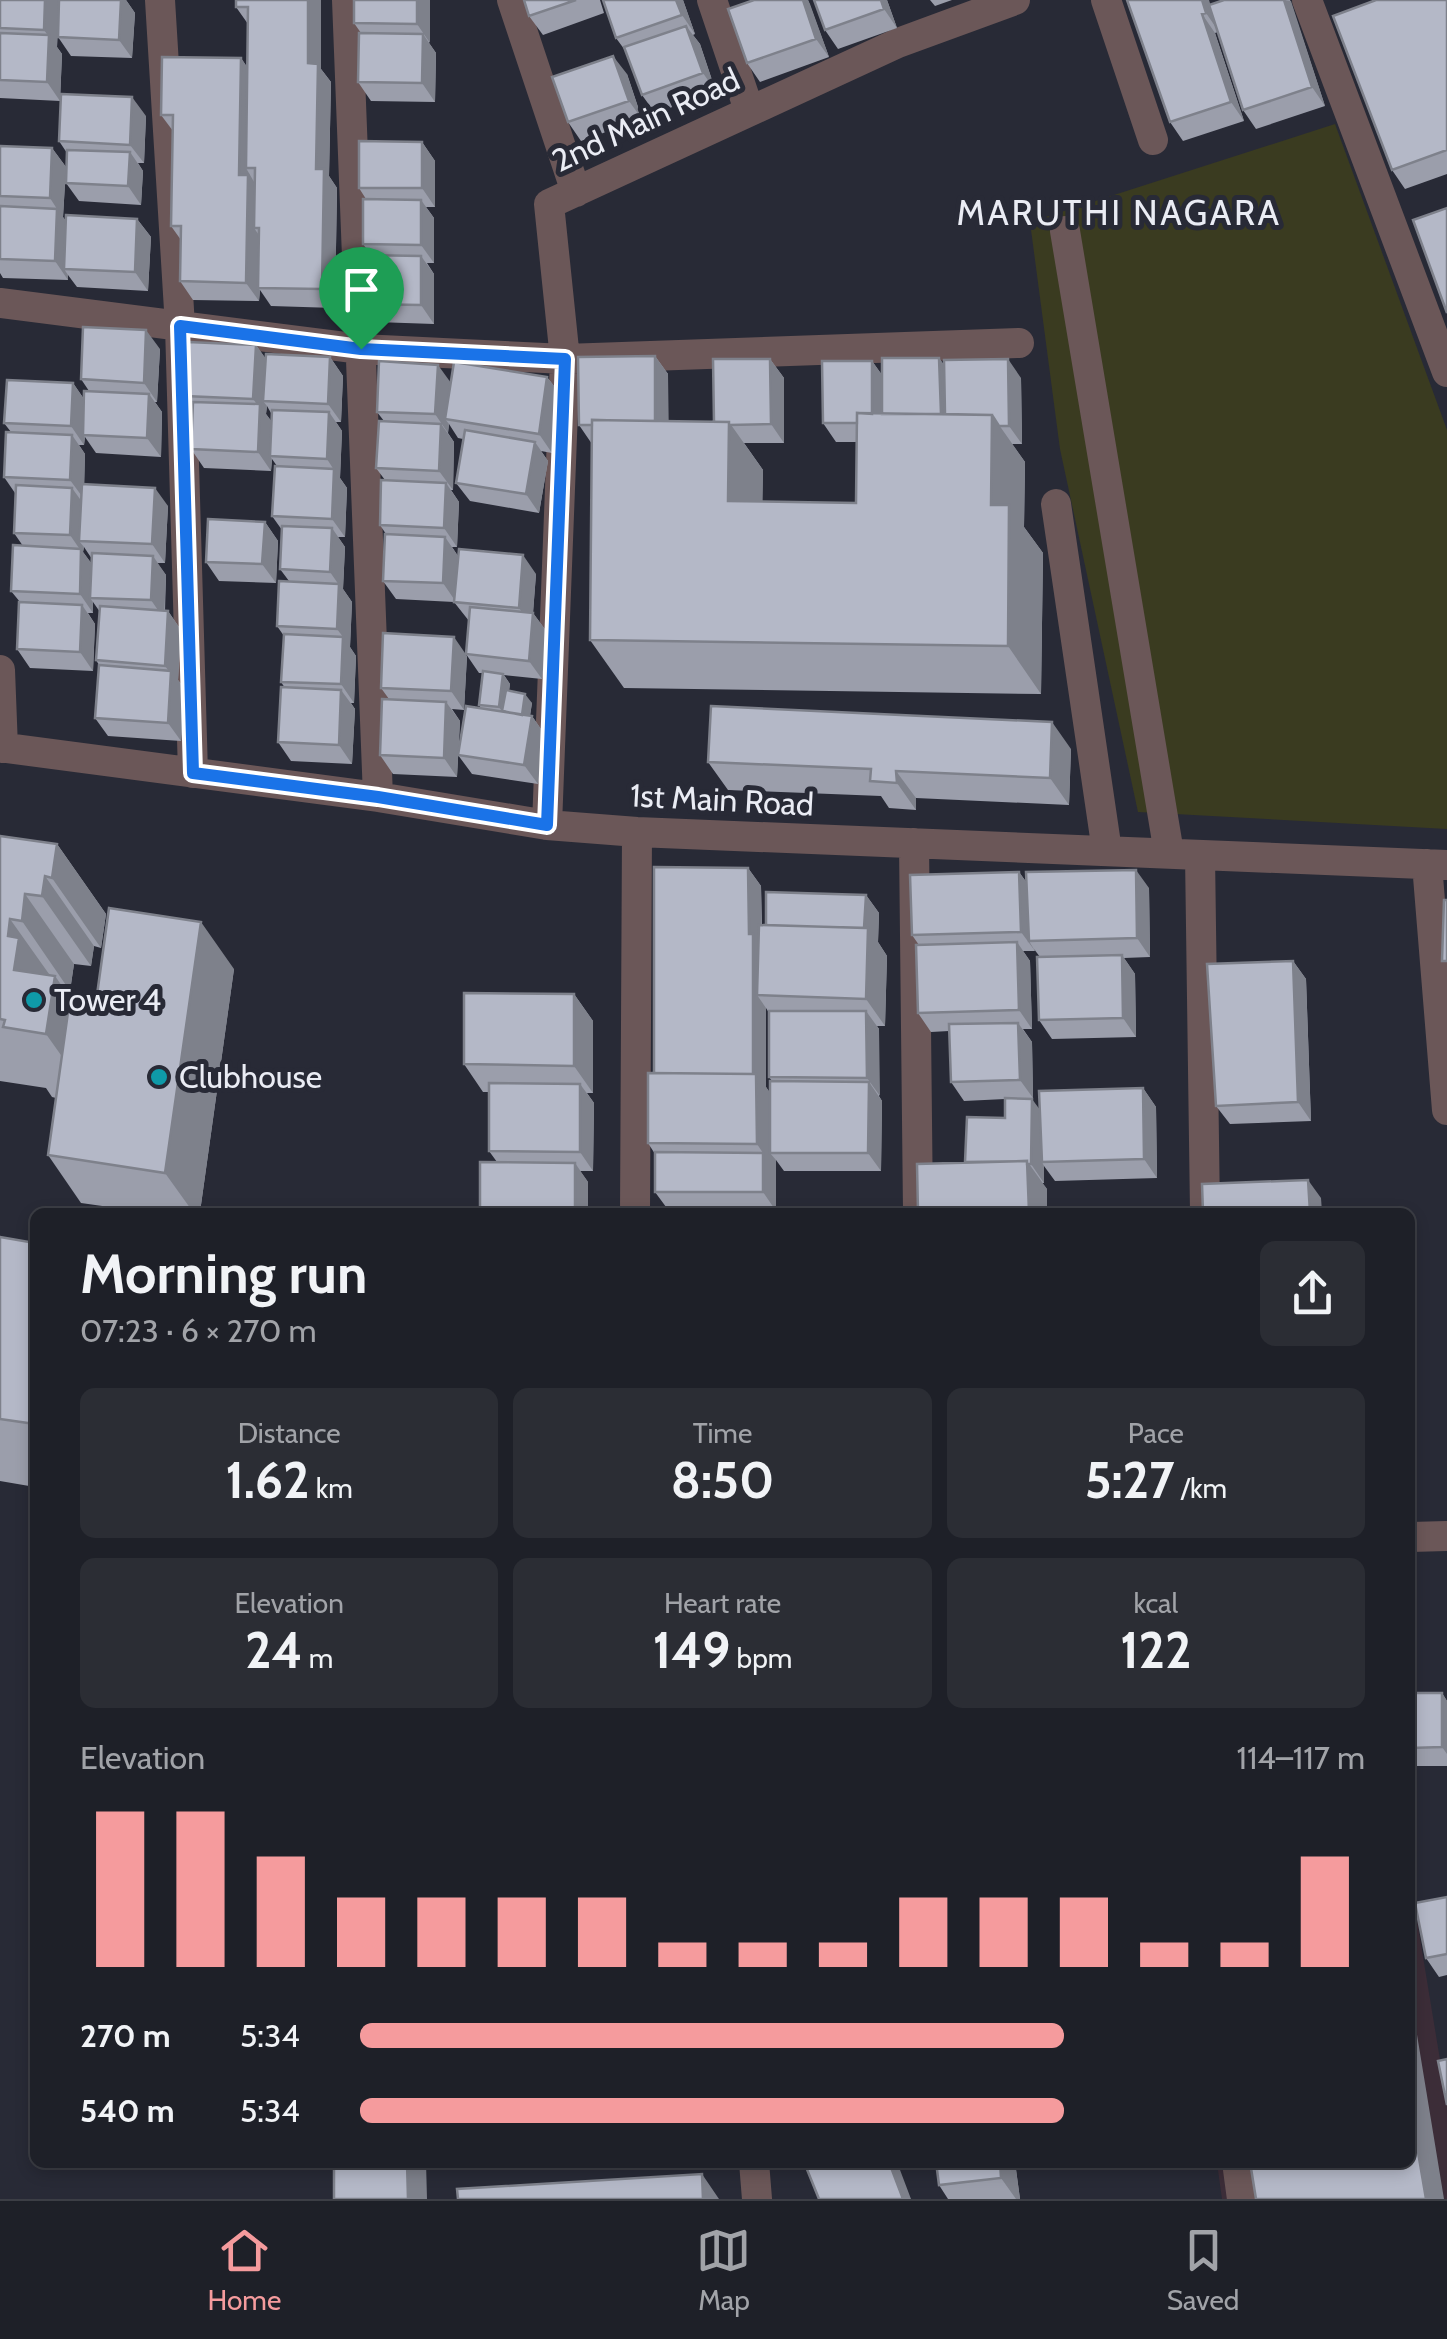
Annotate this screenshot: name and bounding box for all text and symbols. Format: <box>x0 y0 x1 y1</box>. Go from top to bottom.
street label: 2nd Main Road <box>546 59 746 180</box>
district label: MARUTHI NAGARA <box>956 191 1282 234</box>
pin <box>319 247 404 350</box>
icon: arrive <box>334 262 389 317</box>
street label: 1st Main Road <box>629 775 815 824</box>
place label: Tower 4 <box>54 980 161 1019</box>
marker: Tower 4 <box>23 989 45 1011</box>
place label: Clubhouse <box>179 1057 322 1096</box>
marker: Clubhouse <box>148 1066 170 1088</box>
text: Morning run <box>80 1240 367 1307</box>
button: share <box>1260 1241 1365 1346</box>
text: 07:23 · 6 × 270 m <box>80 1311 317 1350</box>
text: Distance <box>238 1416 341 1450</box>
text: Time <box>693 1416 752 1450</box>
text: Pace <box>1128 1416 1184 1450</box>
text: 1.62 <box>225 1450 310 1511</box>
text: 8:50 <box>671 1450 774 1511</box>
text: 5:27 <box>1085 1450 1175 1511</box>
text: km <box>310 1471 353 1505</box>
text: /km <box>1175 1471 1227 1505</box>
text: Elevation <box>234 1586 344 1620</box>
text: Heart rate <box>664 1586 781 1620</box>
text: kcal <box>1133 1586 1178 1620</box>
text: 24 <box>245 1620 302 1681</box>
text: 149 <box>653 1620 730 1681</box>
text: 122 <box>1120 1620 1192 1681</box>
text: m <box>302 1641 333 1675</box>
text: bpm <box>730 1641 792 1675</box>
text: Elevation <box>80 1738 205 1777</box>
text: 114–117 m <box>1236 1738 1365 1777</box>
text: 270 m <box>80 2016 171 2055</box>
text: 5:34 <box>240 2016 300 2055</box>
text: 540 m <box>80 2091 175 2130</box>
text: 5:34 <box>240 2091 300 2130</box>
tab: Home <box>208 2223 281 2317</box>
tab: Map <box>696 2223 751 2317</box>
tab: Saved <box>1167 2223 1239 2317</box>

